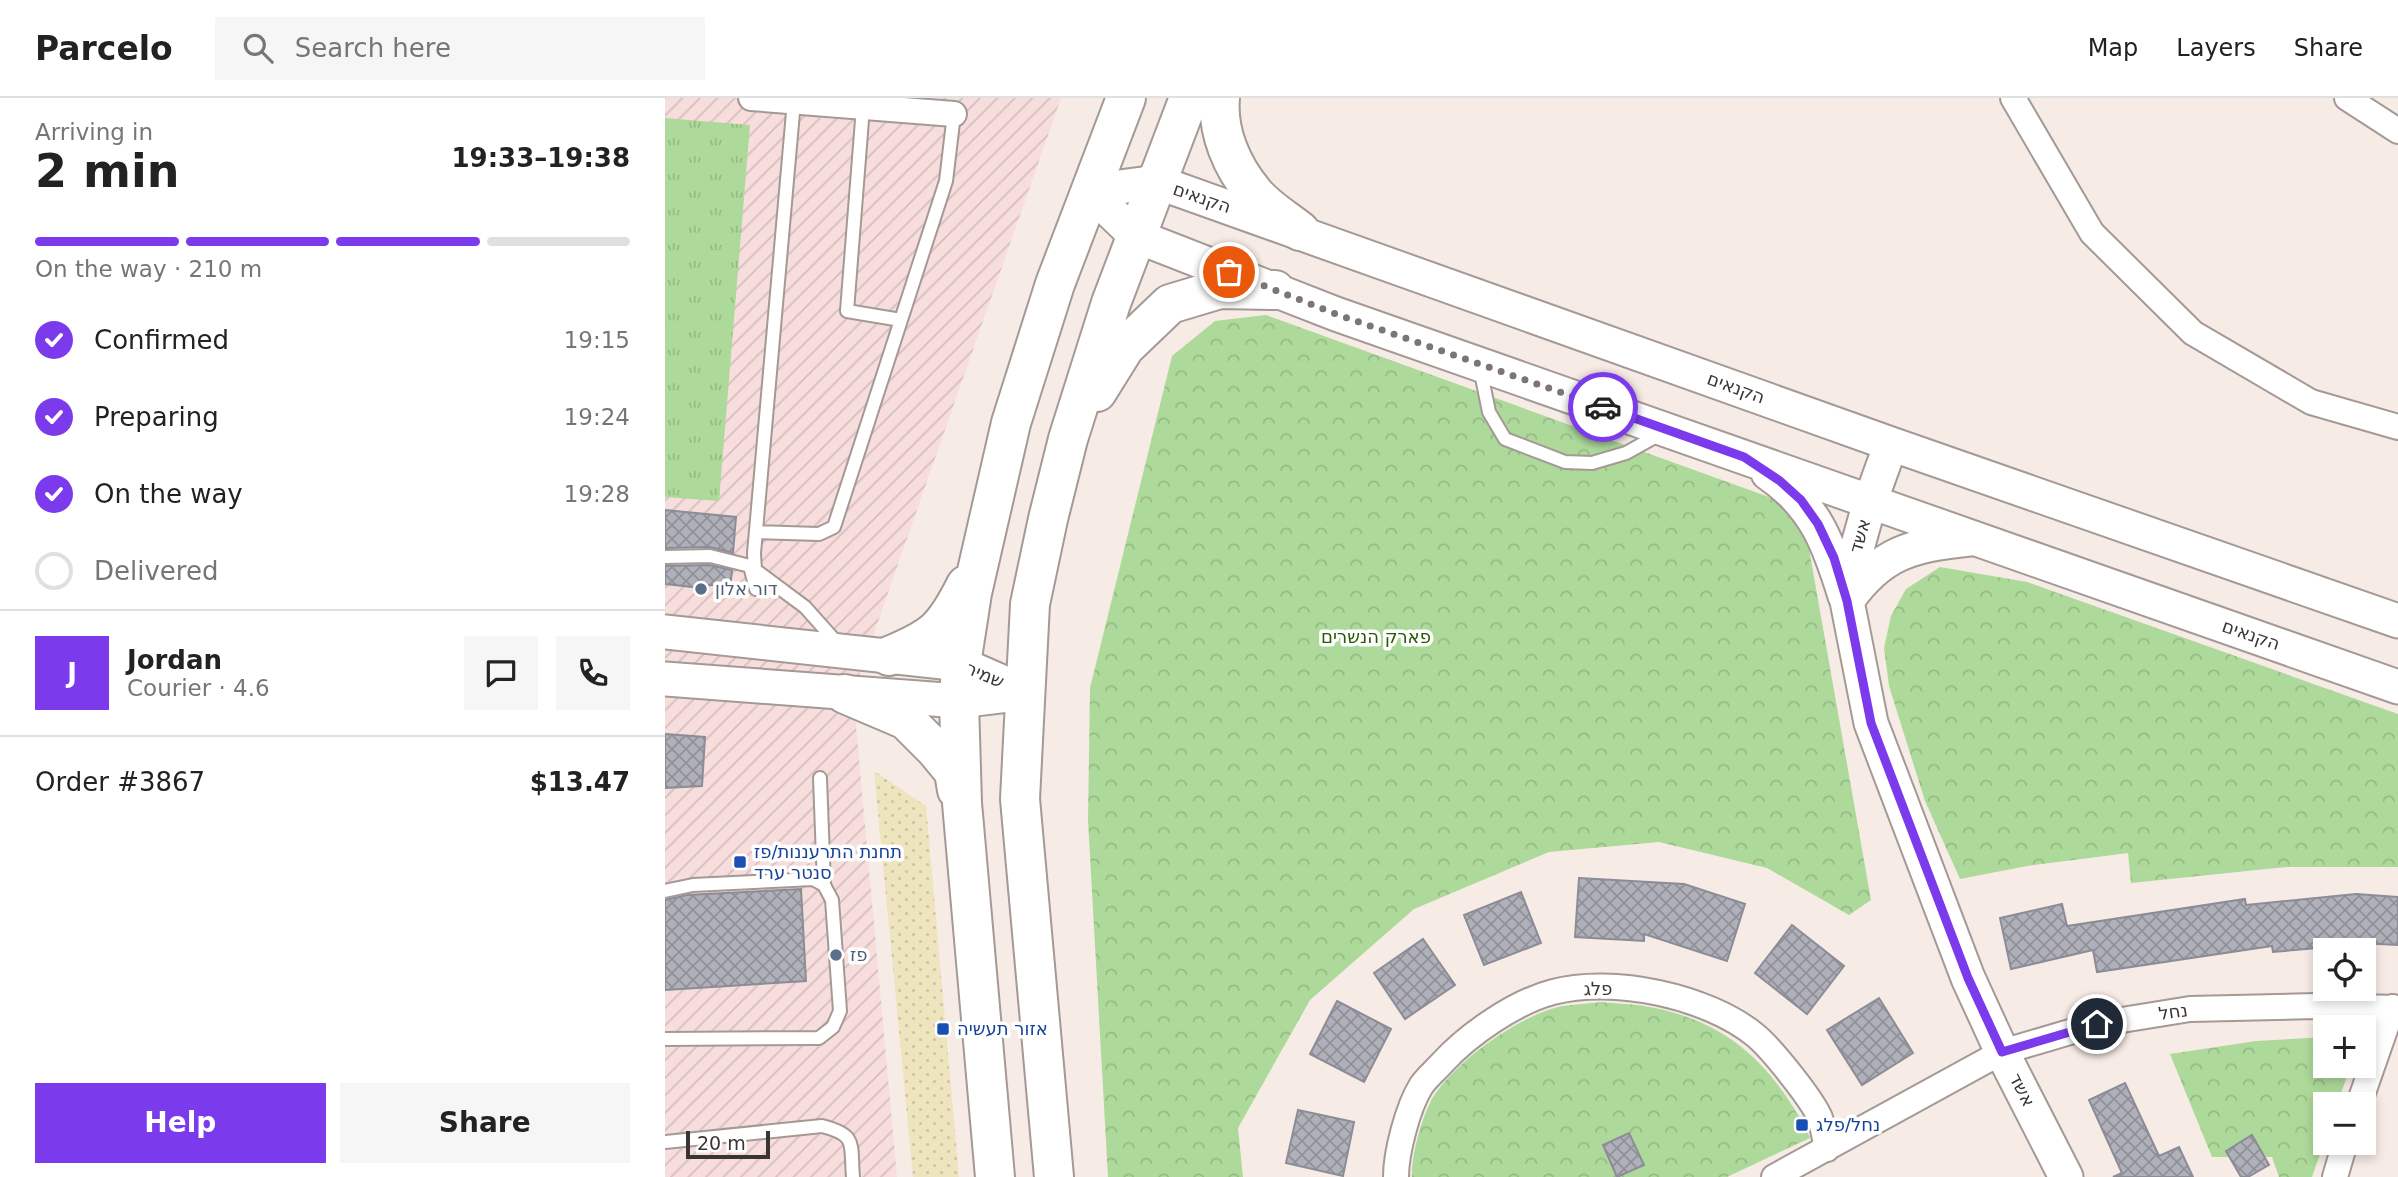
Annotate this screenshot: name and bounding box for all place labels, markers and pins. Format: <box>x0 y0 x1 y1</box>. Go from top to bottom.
pin <box>1199 242 1259 302</box>
place label: דור אלון <box>715 578 778 599</box>
marker: דור אלון <box>693 581 709 597</box>
place label: תחנת התרעננות/פז סנטר ערד <box>754 841 902 883</box>
marker: תחנת התרעננות/פז סנטר ערד <box>732 854 748 870</box>
place label: פז <box>850 944 867 965</box>
marker: פז <box>828 947 844 963</box>
pin <box>2067 994 2127 1054</box>
place label: אזור תעשיה <box>957 1018 1048 1039</box>
marker: אזור תעשיה <box>935 1021 951 1037</box>
place label: נחל/פלג <box>1816 1114 1880 1135</box>
marker: נחל/פלג <box>1794 1117 1810 1133</box>

